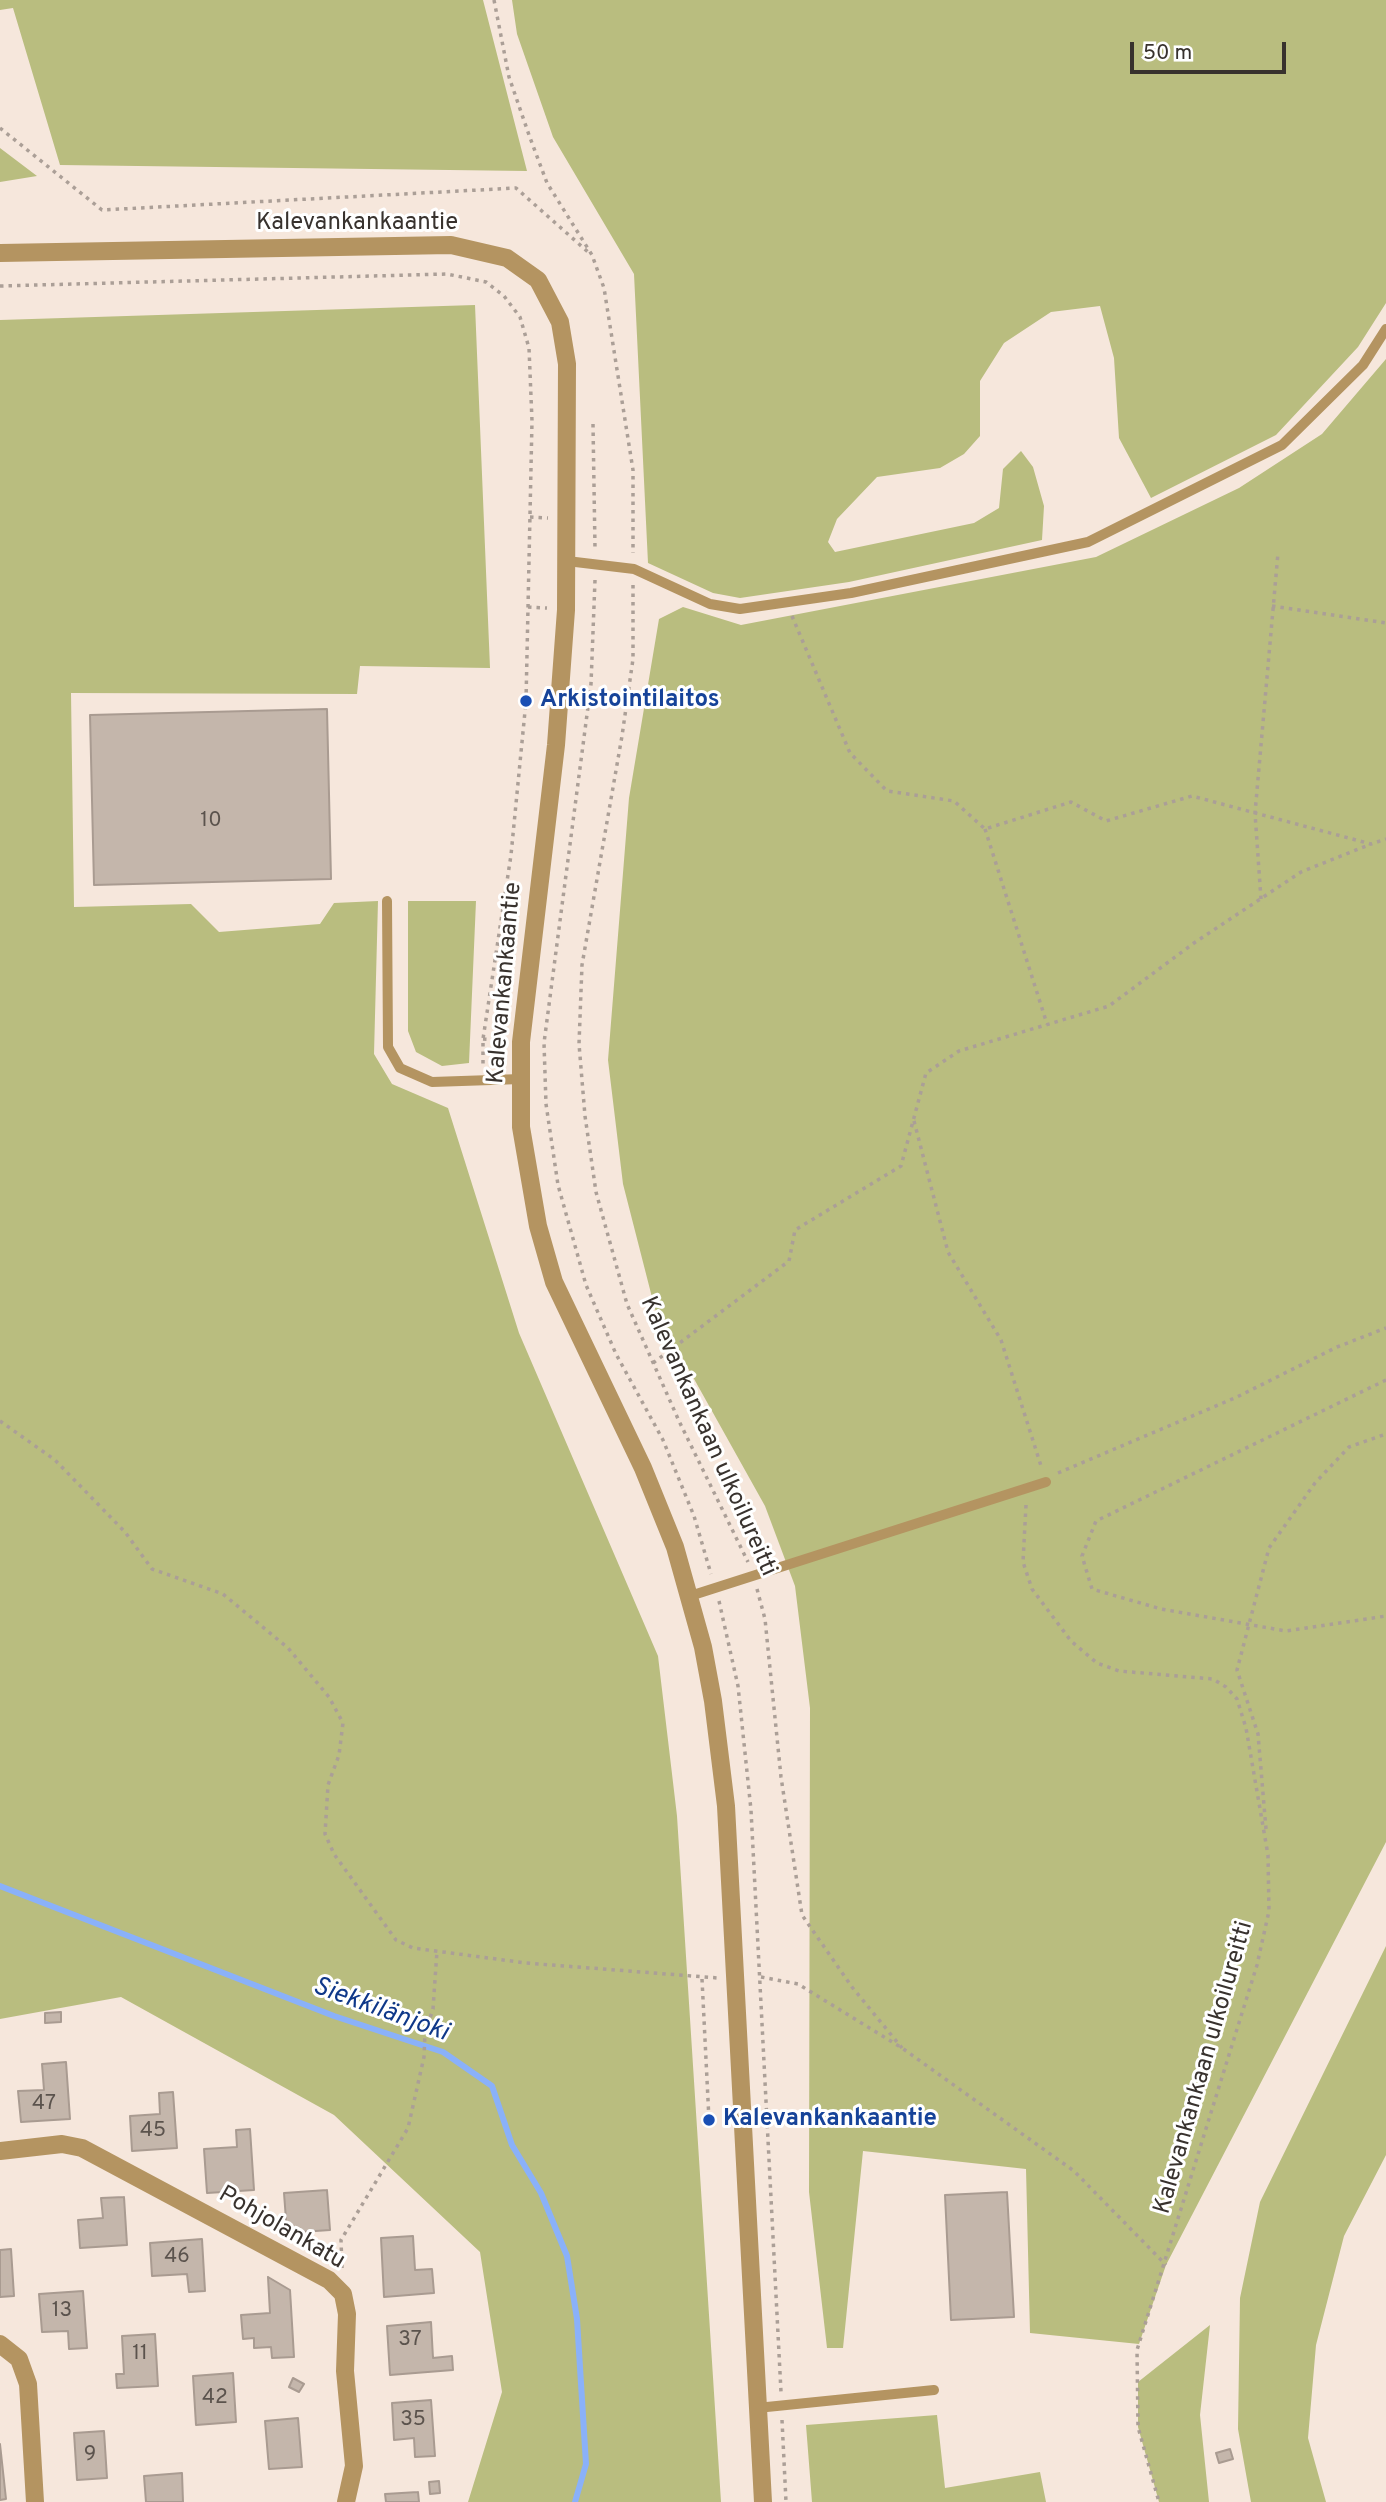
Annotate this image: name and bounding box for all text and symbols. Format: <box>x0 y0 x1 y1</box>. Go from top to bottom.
scale bar <box>1134 28 1290 72</box>
text: 50 m <box>1143 40 1192 67</box>
street label: Kalevankankaantie <box>256 210 458 238</box>
place label: Arkistointilaitos <box>540 687 720 715</box>
marker: Arkistointilaitos <box>518 693 534 709</box>
house number: 10 <box>200 809 222 835</box>
street label: Kalevankankaantie <box>483 881 529 1085</box>
street label: Kalevankankaan ulkoilureitti <box>632 1293 782 1581</box>
street label: Kalevankankaan ulkoilureitti <box>1149 1918 1261 2218</box>
water label: Siekkilänjoki <box>308 1972 452 2050</box>
house number: 47 <box>32 2092 56 2118</box>
place label: Kalevankankaantie <box>723 2106 937 2134</box>
marker: Kalevankankaantie <box>701 2112 717 2128</box>
house number: 45 <box>140 2119 166 2145</box>
street label: Pohjolankatu <box>213 2181 349 2277</box>
house number: 46 <box>164 2245 190 2271</box>
house number: 13 <box>52 2299 72 2325</box>
house number: 37 <box>398 2328 422 2354</box>
house number: 11 <box>132 2342 148 2368</box>
house number: 42 <box>202 2386 228 2412</box>
house number: 35 <box>400 2408 426 2434</box>
house number: 9 <box>84 2443 96 2469</box>

